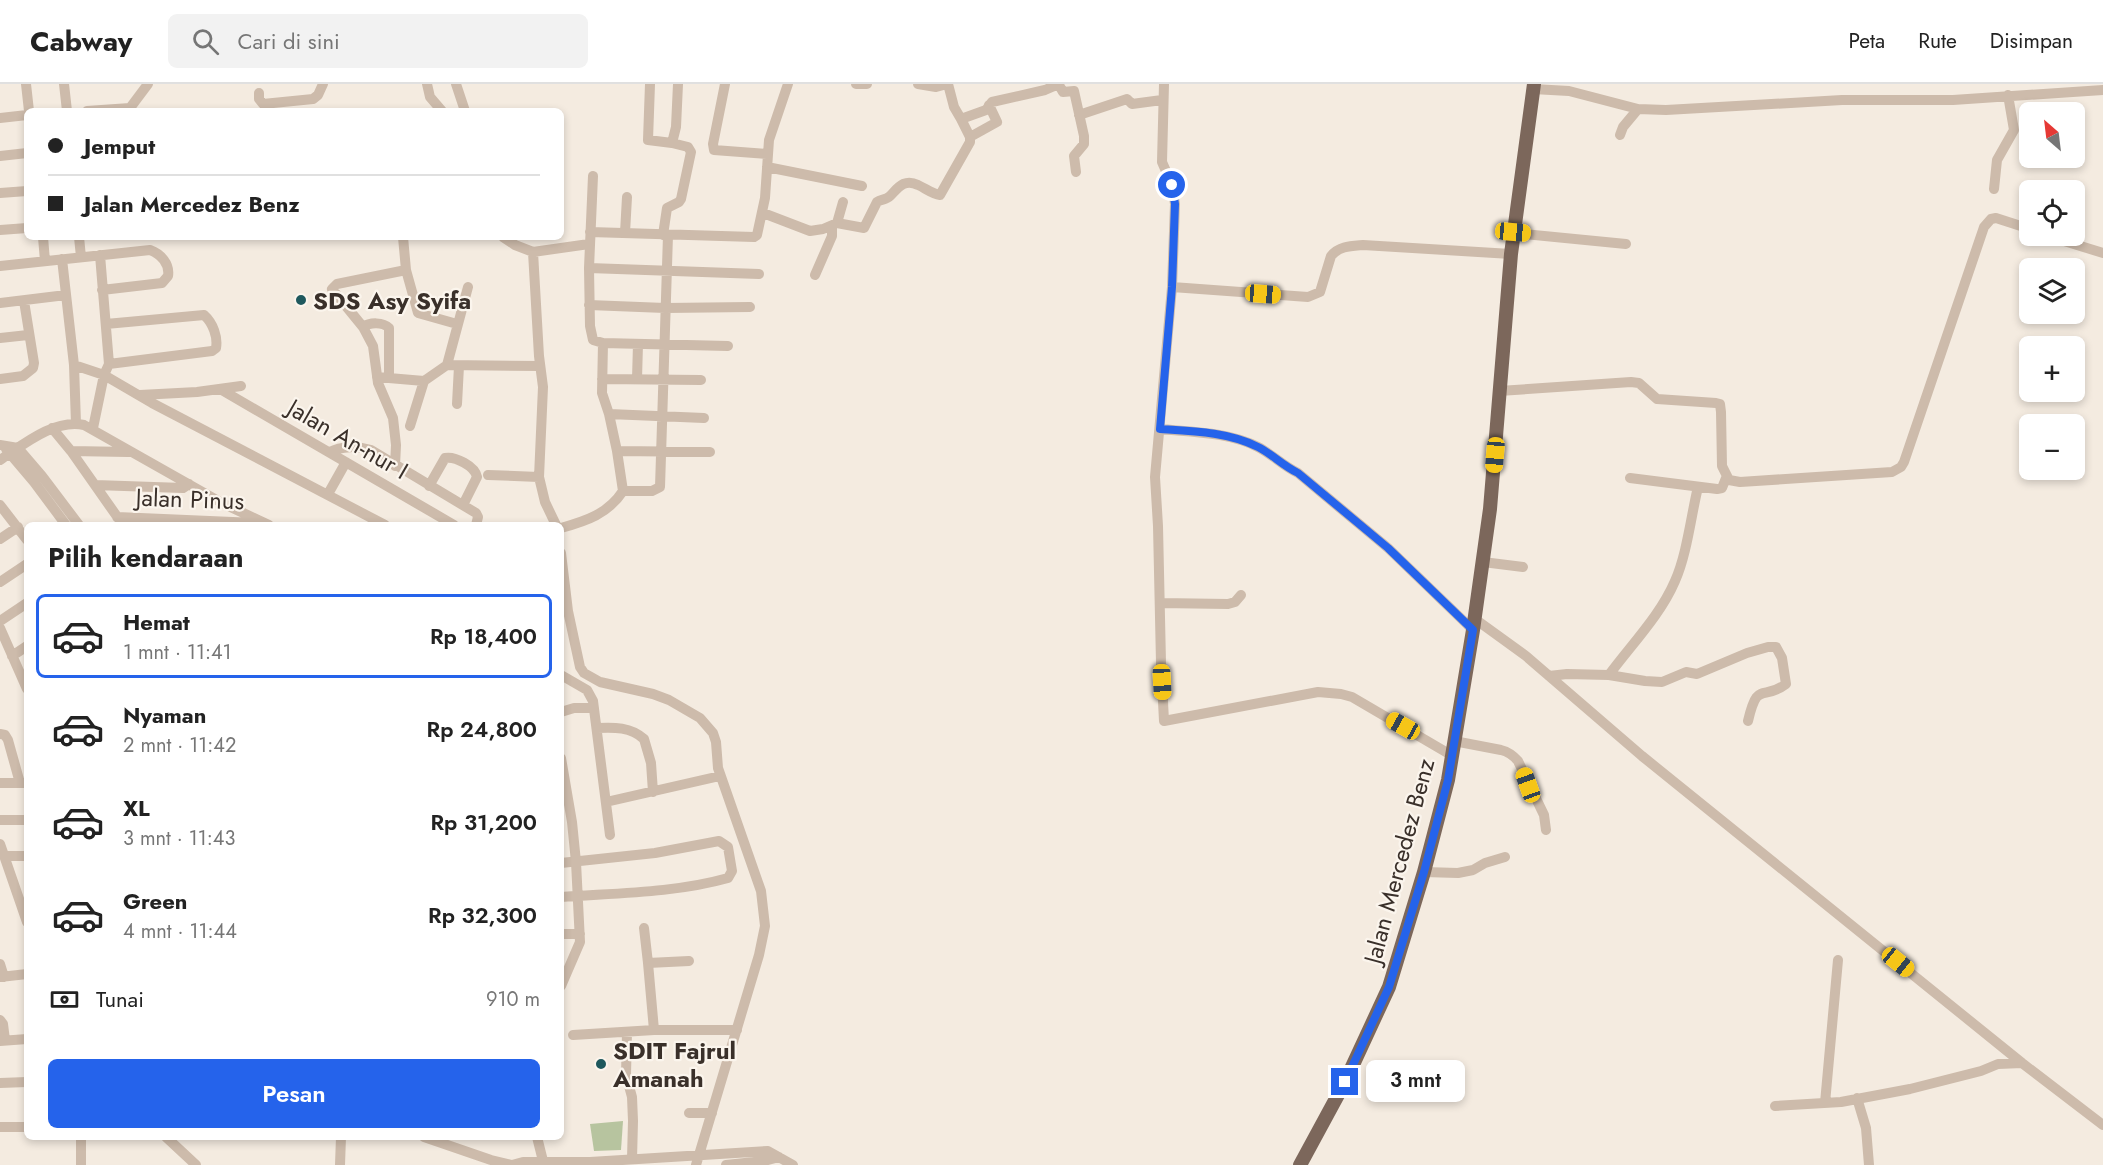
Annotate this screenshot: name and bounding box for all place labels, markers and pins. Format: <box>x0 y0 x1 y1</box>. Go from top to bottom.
place label: SDS Asy Syifa <box>313 283 471 318</box>
marker: SDS Asy Syifa <box>294 293 308 307</box>
place label: SDIT Fajrul Amanah <box>612 1033 736 1096</box>
marker: SDIT Fajrul Amanah <box>594 1057 608 1071</box>

